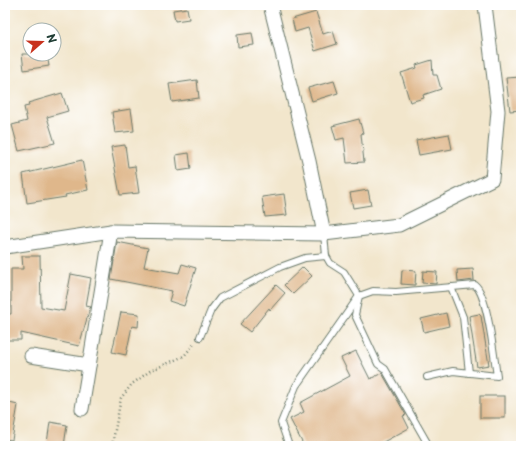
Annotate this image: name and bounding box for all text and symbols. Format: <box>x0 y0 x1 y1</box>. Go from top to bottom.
north arrow <box>22 22 62 62</box>
text: N <box>42 31 61 46</box>

